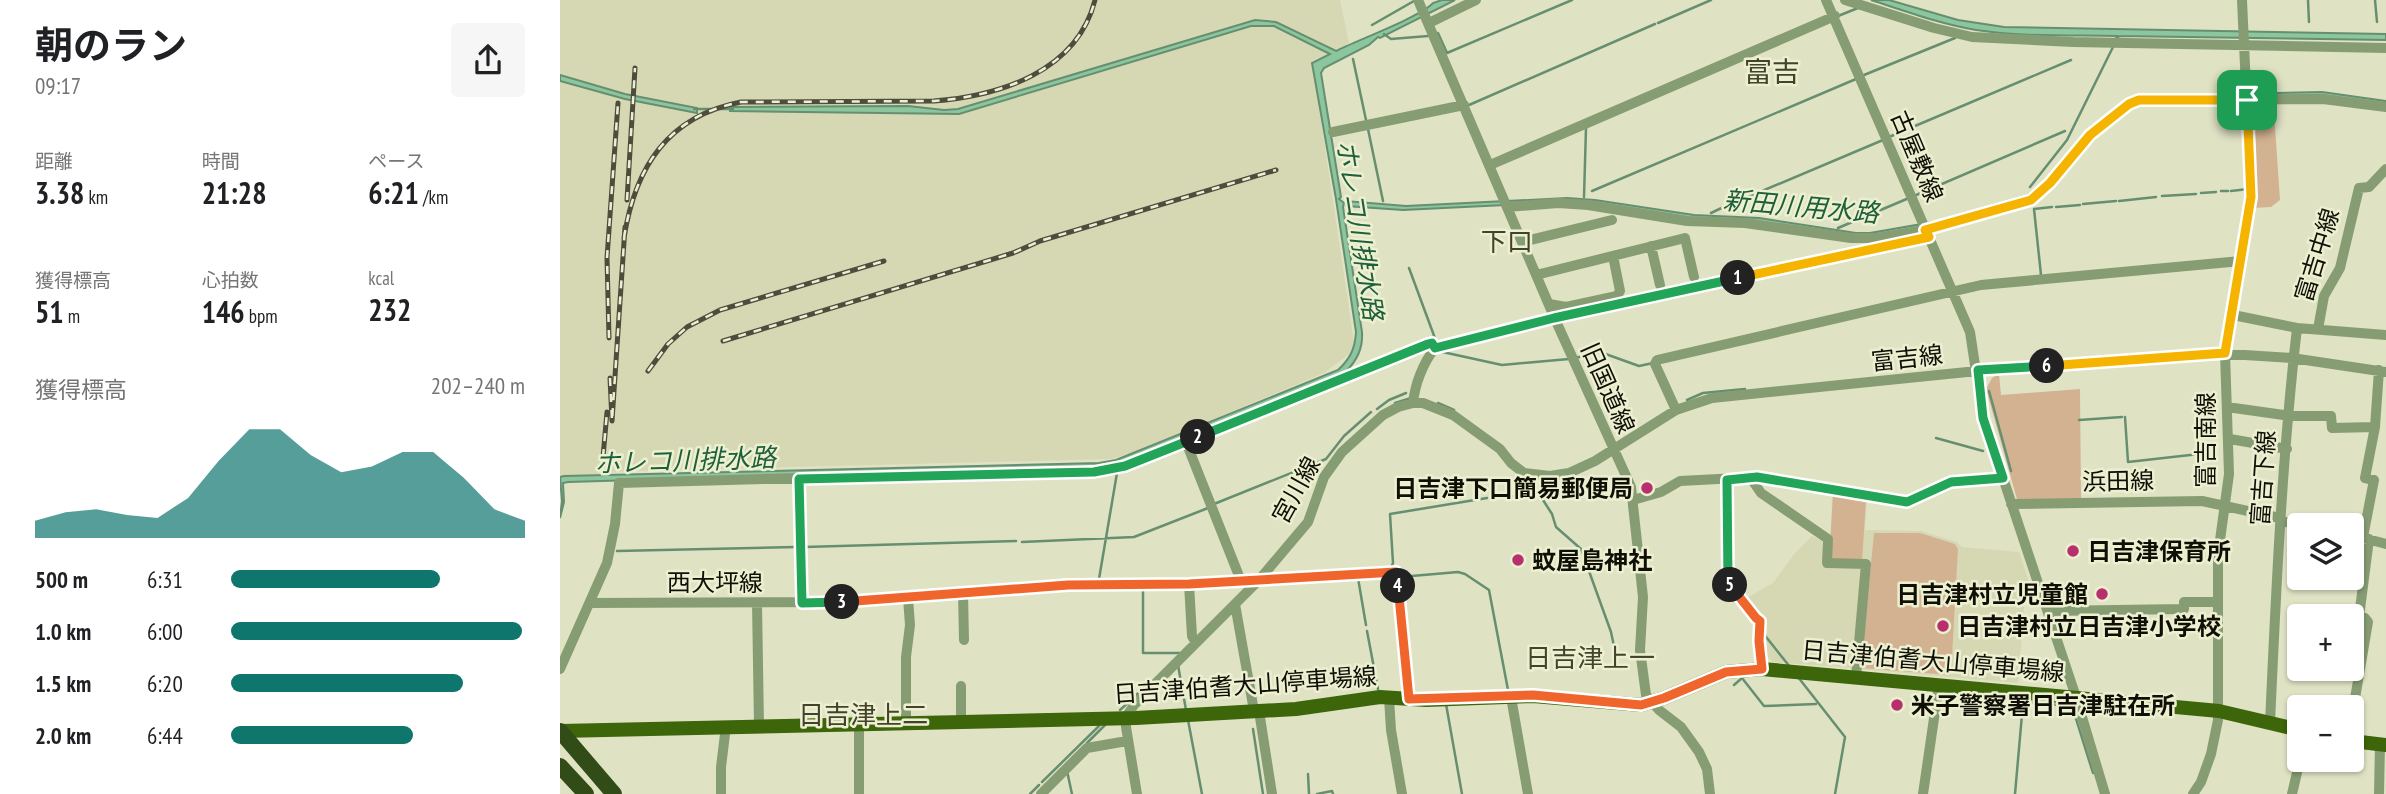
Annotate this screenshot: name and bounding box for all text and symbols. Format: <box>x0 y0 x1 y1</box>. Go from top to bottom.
text: 朝のラン <box>35 20 187 69</box>
button: share <box>451 23 525 97</box>
district label: 富吉 <box>1744 53 1800 90</box>
pin <box>2217 70 2277 130</box>
text: 09:17 <box>35 71 81 100</box>
icon: arrive <box>2228 81 2266 119</box>
street label: 古屋敷線 <box>1884 106 1950 206</box>
water label: ホレコ川排水路 <box>1329 138 1391 324</box>
text: 距離 <box>35 149 73 173</box>
text: 時間 <box>202 149 240 173</box>
text: ペース <box>368 149 424 173</box>
text: 3.38 <box>35 173 84 212</box>
text: 21:28 <box>202 173 267 212</box>
text: 6:21 <box>368 173 419 212</box>
water label: 新田川用水路 <box>1722 183 1882 229</box>
text: km <box>84 185 108 209</box>
text: /km <box>419 185 448 209</box>
street label: 富吉中線 <box>2288 205 2346 305</box>
district label: 下口 <box>1481 225 1533 258</box>
pin: 1 <box>1720 260 1756 296</box>
text: 1 <box>1733 265 1742 289</box>
text: kcal <box>368 266 394 290</box>
text: 獲得標高 <box>35 268 111 292</box>
text: 心拍数 <box>202 268 259 292</box>
text: 232 <box>368 290 411 329</box>
text: 51 <box>35 292 64 331</box>
text: 146 <box>202 292 245 331</box>
text: m <box>64 304 80 328</box>
text: bpm <box>245 304 278 328</box>
street label: 旧国道線 <box>1574 338 1642 438</box>
street label: 富吉線 <box>1870 339 1944 377</box>
pin: 6 <box>2030 348 2064 384</box>
text: 6 <box>2042 353 2051 377</box>
text: 202–240 m <box>431 371 525 400</box>
text: 獲得標高 <box>35 375 127 404</box>
street label: 富吉南線 <box>2190 392 2221 488</box>
pin: 2 <box>1180 420 1216 454</box>
text: 2 <box>1193 424 1202 448</box>
street label: 富吉下線 <box>2244 429 2282 527</box>
water label: ホレコ川排水路 <box>593 440 779 480</box>
street label: 宮川線 <box>1265 451 1327 529</box>
street label: 浜田線 <box>2082 465 2154 497</box>
place label: 日吉津下口簡易郵便局 <box>1393 473 1633 504</box>
marker: 日吉津下口簡易郵便局 <box>1639 480 1655 496</box>
map controls <box>2287 513 2364 772</box>
button: layers <box>2287 513 2364 590</box>
place label: 日吉津保育所 <box>2087 536 2231 567</box>
marker: 日吉津保育所 <box>2065 543 2081 559</box>
place label: 蚊屋島神社 <box>1532 545 1652 576</box>
marker: 蚊屋島神社 <box>1510 552 1526 568</box>
text: 500 m <box>35 565 88 594</box>
text: 6:31 <box>147 565 183 594</box>
street label: 西大坪線 <box>667 567 763 598</box>
pin: 4 <box>1380 568 1416 604</box>
pin: 5 <box>1712 568 1748 602</box>
text: 5 <box>1725 572 1734 596</box>
text: 4 <box>1393 573 1402 597</box>
place label: 日吉津村立児童館 <box>1896 579 2088 610</box>
pin: 3 <box>824 584 860 620</box>
marker: 日吉津村立児童館 <box>2094 586 2110 602</box>
text: 3 <box>837 589 846 613</box>
button: + <box>2287 604 2364 681</box>
place label: 日吉津村立日吉津小学校 <box>1957 611 2221 642</box>
text: 1.0 km <box>35 617 91 646</box>
text: 6:00 <box>147 617 183 646</box>
marker: 日吉津村立日吉津小学校 <box>1935 618 1951 634</box>
street label: 日吉津伯耆大山停車場線 <box>1800 634 2066 688</box>
district label: 日吉津上一 <box>1525 641 1655 674</box>
street label: 日吉津伯耆大山停車場線 <box>1112 660 1378 710</box>
text: 1.5 km <box>35 669 91 698</box>
text: 6:20 <box>147 669 183 698</box>
place label: 米子警察署日吉津駐在所 <box>1911 690 2175 721</box>
button: − <box>2287 695 2364 772</box>
marker: 米子警察署日吉津駐在所 <box>1889 697 1905 713</box>
district label: 日吉津上二 <box>798 698 928 731</box>
text: 2.0 km <box>35 721 91 750</box>
text: 6:44 <box>147 721 183 750</box>

